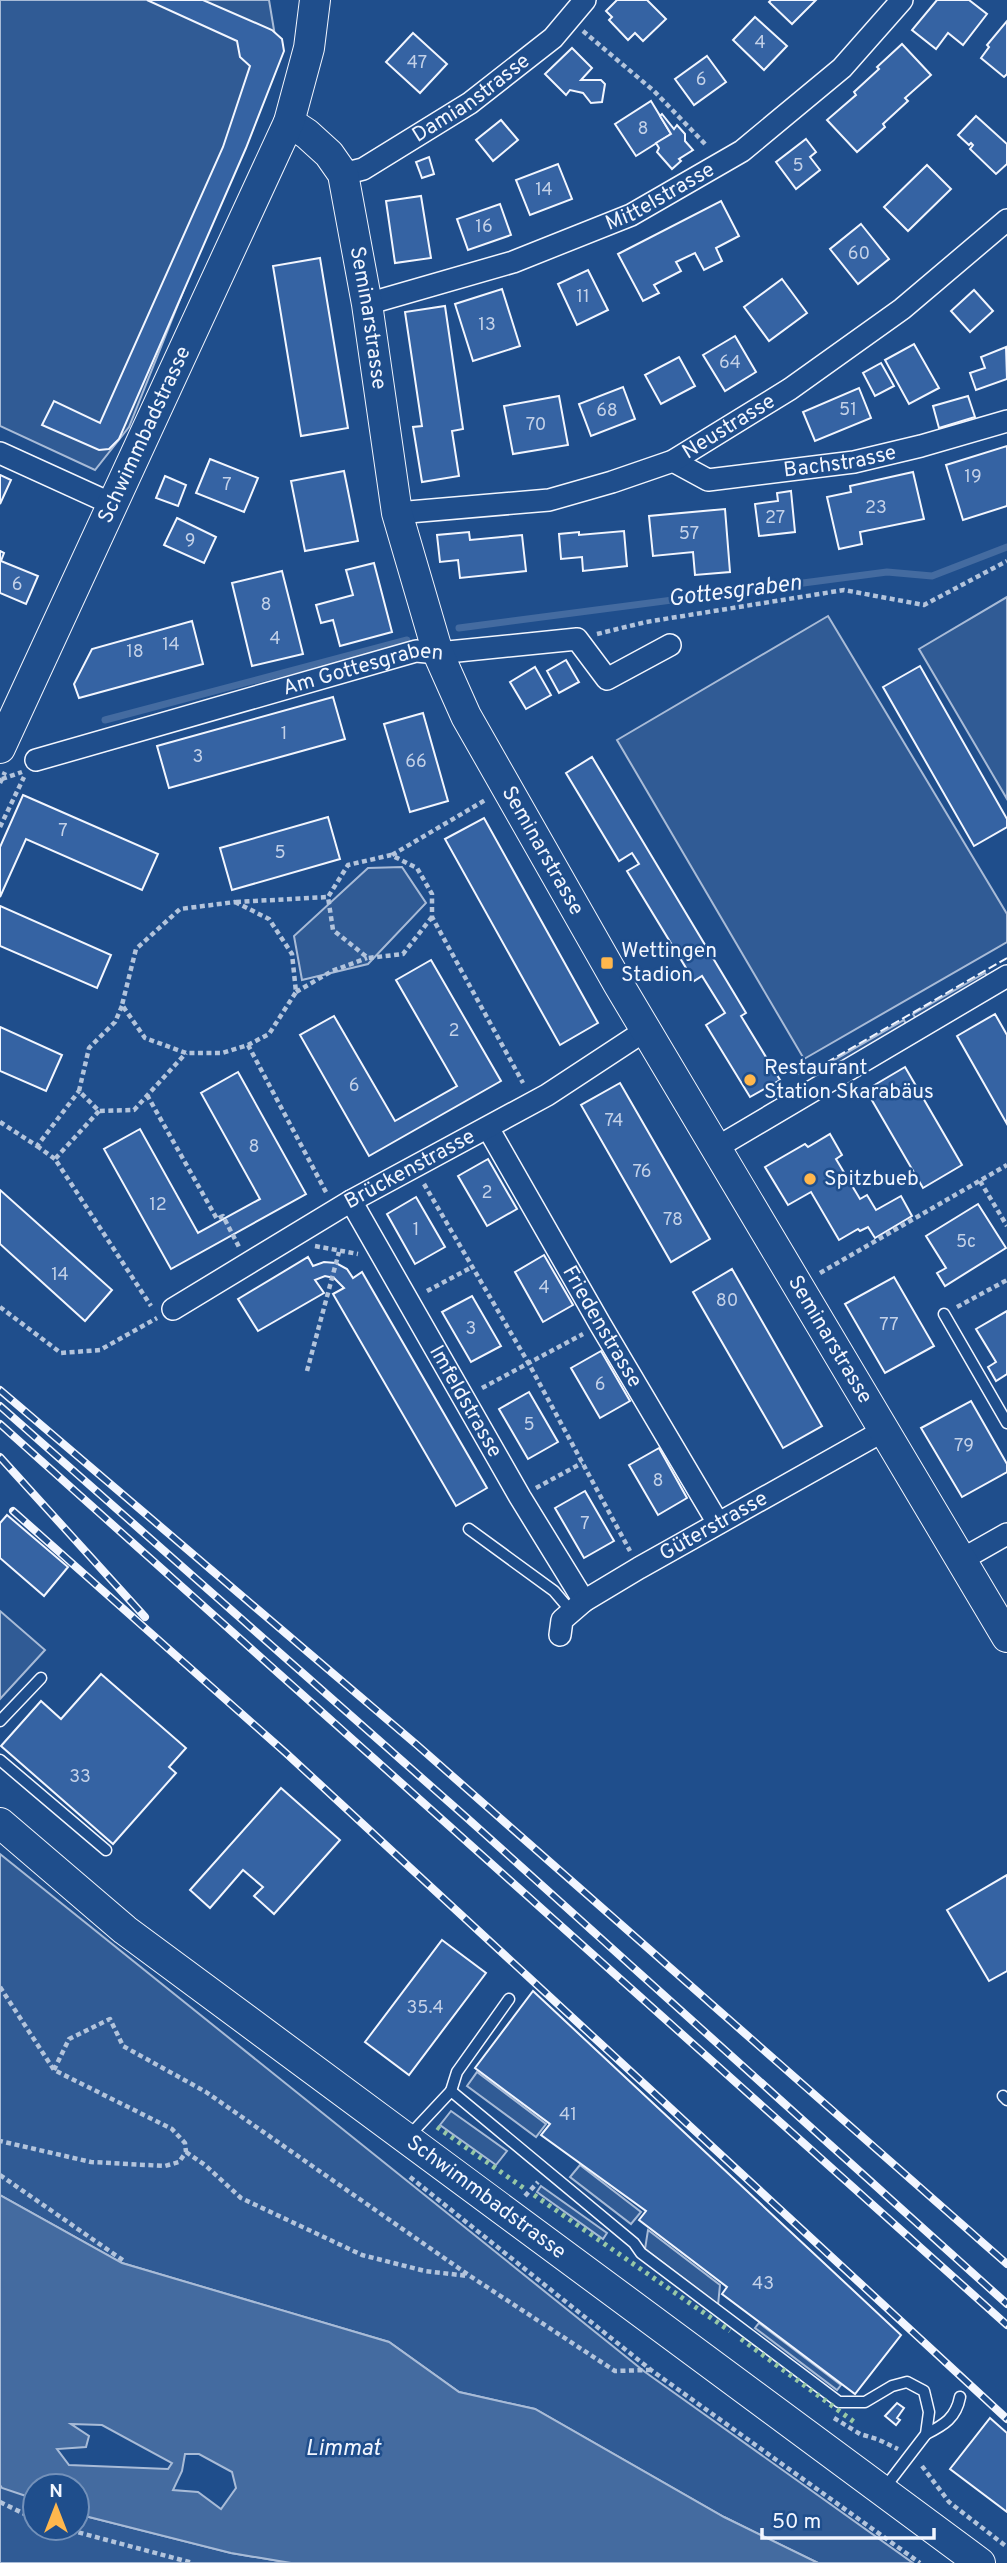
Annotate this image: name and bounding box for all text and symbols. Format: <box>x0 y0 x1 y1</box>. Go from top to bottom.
house number: 4 <box>754 32 766 55</box>
street label: Damianstrasse <box>407 48 536 149</box>
house number: 47 <box>407 52 427 75</box>
house number: 6 <box>696 69 706 92</box>
house number: 8 <box>638 118 649 141</box>
house number: 5 <box>792 155 804 178</box>
street label: Mittelstrasse <box>602 156 720 237</box>
house number: 14 <box>535 179 553 202</box>
house number: 16 <box>475 216 493 239</box>
house number: 60 <box>848 243 870 266</box>
street label: Seminarstrasse <box>343 244 393 391</box>
house number: 11 <box>576 286 590 309</box>
house number: 13 <box>478 314 496 337</box>
street label: Schwimmbadstrasse <box>92 342 197 528</box>
house number: 64 <box>719 352 741 375</box>
street label: Neustrasse <box>677 388 780 466</box>
house number: 51 <box>839 399 857 422</box>
house number: 68 <box>596 400 618 423</box>
house number: 70 <box>526 414 546 437</box>
street label: Bachstrasse <box>782 439 899 484</box>
house number: 19 <box>964 466 982 489</box>
house number: 7 <box>222 474 232 497</box>
house number: 23 <box>865 497 887 520</box>
house number: 27 <box>765 507 785 530</box>
house number: 57 <box>679 523 699 546</box>
house number: 9 <box>185 530 195 553</box>
water label: Gottesgraben <box>667 569 804 615</box>
house number: 6 <box>12 574 22 597</box>
house number: 8 <box>261 594 272 617</box>
house number: 4 <box>269 628 281 651</box>
house number: 14 <box>162 634 180 657</box>
street label: Am Gottesgraben <box>280 637 444 702</box>
house number: 18 <box>126 641 144 664</box>
house number: 1 <box>281 723 287 746</box>
house number: 3 <box>193 746 203 769</box>
house number: 66 <box>405 751 427 774</box>
street label: Seminarstrasse <box>495 781 590 920</box>
house number: 7 <box>58 820 68 843</box>
house number: 5 <box>274 842 286 865</box>
place label: Wettingen Stadion <box>621 938 717 989</box>
marker: Wettingen Stadion <box>599 955 615 971</box>
house number: 2 <box>448 1020 460 1043</box>
place label: Restaurant Station Skarabäus <box>764 1055 934 1106</box>
marker: Restaurant Station Skarabäus <box>742 1072 758 1088</box>
house number: 6 <box>349 1075 359 1098</box>
house number: 74 <box>605 1110 623 1133</box>
street label: Brückenstrasse <box>340 1123 480 1215</box>
house number: 8 <box>249 1136 260 1159</box>
house number: 76 <box>632 1161 652 1184</box>
place label: Spitzbueb <box>824 1166 919 1193</box>
marker: Spitzbueb <box>802 1171 818 1187</box>
house number: 2 <box>481 1182 493 1205</box>
house number: 12 <box>149 1194 167 1217</box>
house number: 78 <box>663 1209 683 1232</box>
house number: 1 <box>413 1219 419 1242</box>
house number: 5c <box>956 1231 976 1254</box>
street label: Friedenstrasse <box>556 1261 648 1393</box>
house number: 14 <box>51 1264 69 1287</box>
street label: Seminarstrasse <box>781 1271 879 1409</box>
house number: 4 <box>538 1277 550 1300</box>
house number: 80 <box>716 1290 738 1313</box>
house number: 77 <box>879 1314 899 1337</box>
house number: 3 <box>466 1318 476 1341</box>
street label: Imfeldstrasse <box>423 1341 508 1463</box>
house number: 6 <box>595 1374 605 1397</box>
house number: 5 <box>523 1414 535 1437</box>
house number: 79 <box>954 1435 974 1458</box>
house number: 8 <box>653 1470 664 1493</box>
street label: Güterstrasse <box>655 1485 773 1567</box>
house number: 7 <box>580 1513 590 1536</box>
house number: 33 <box>69 1766 91 1789</box>
house number: 35.4 <box>406 1997 444 2020</box>
house number: 41 <box>559 2104 577 2127</box>
street label: Schwimmbadstrasse <box>401 2129 572 2265</box>
house number: 43 <box>752 2273 774 2296</box>
water label: Limmat <box>305 2435 383 2464</box>
north arrow <box>21 2472 91 2542</box>
text: N <box>49 2480 63 2504</box>
scale bar <box>762 2496 934 2540</box>
text: 50 m <box>772 2509 821 2536</box>

